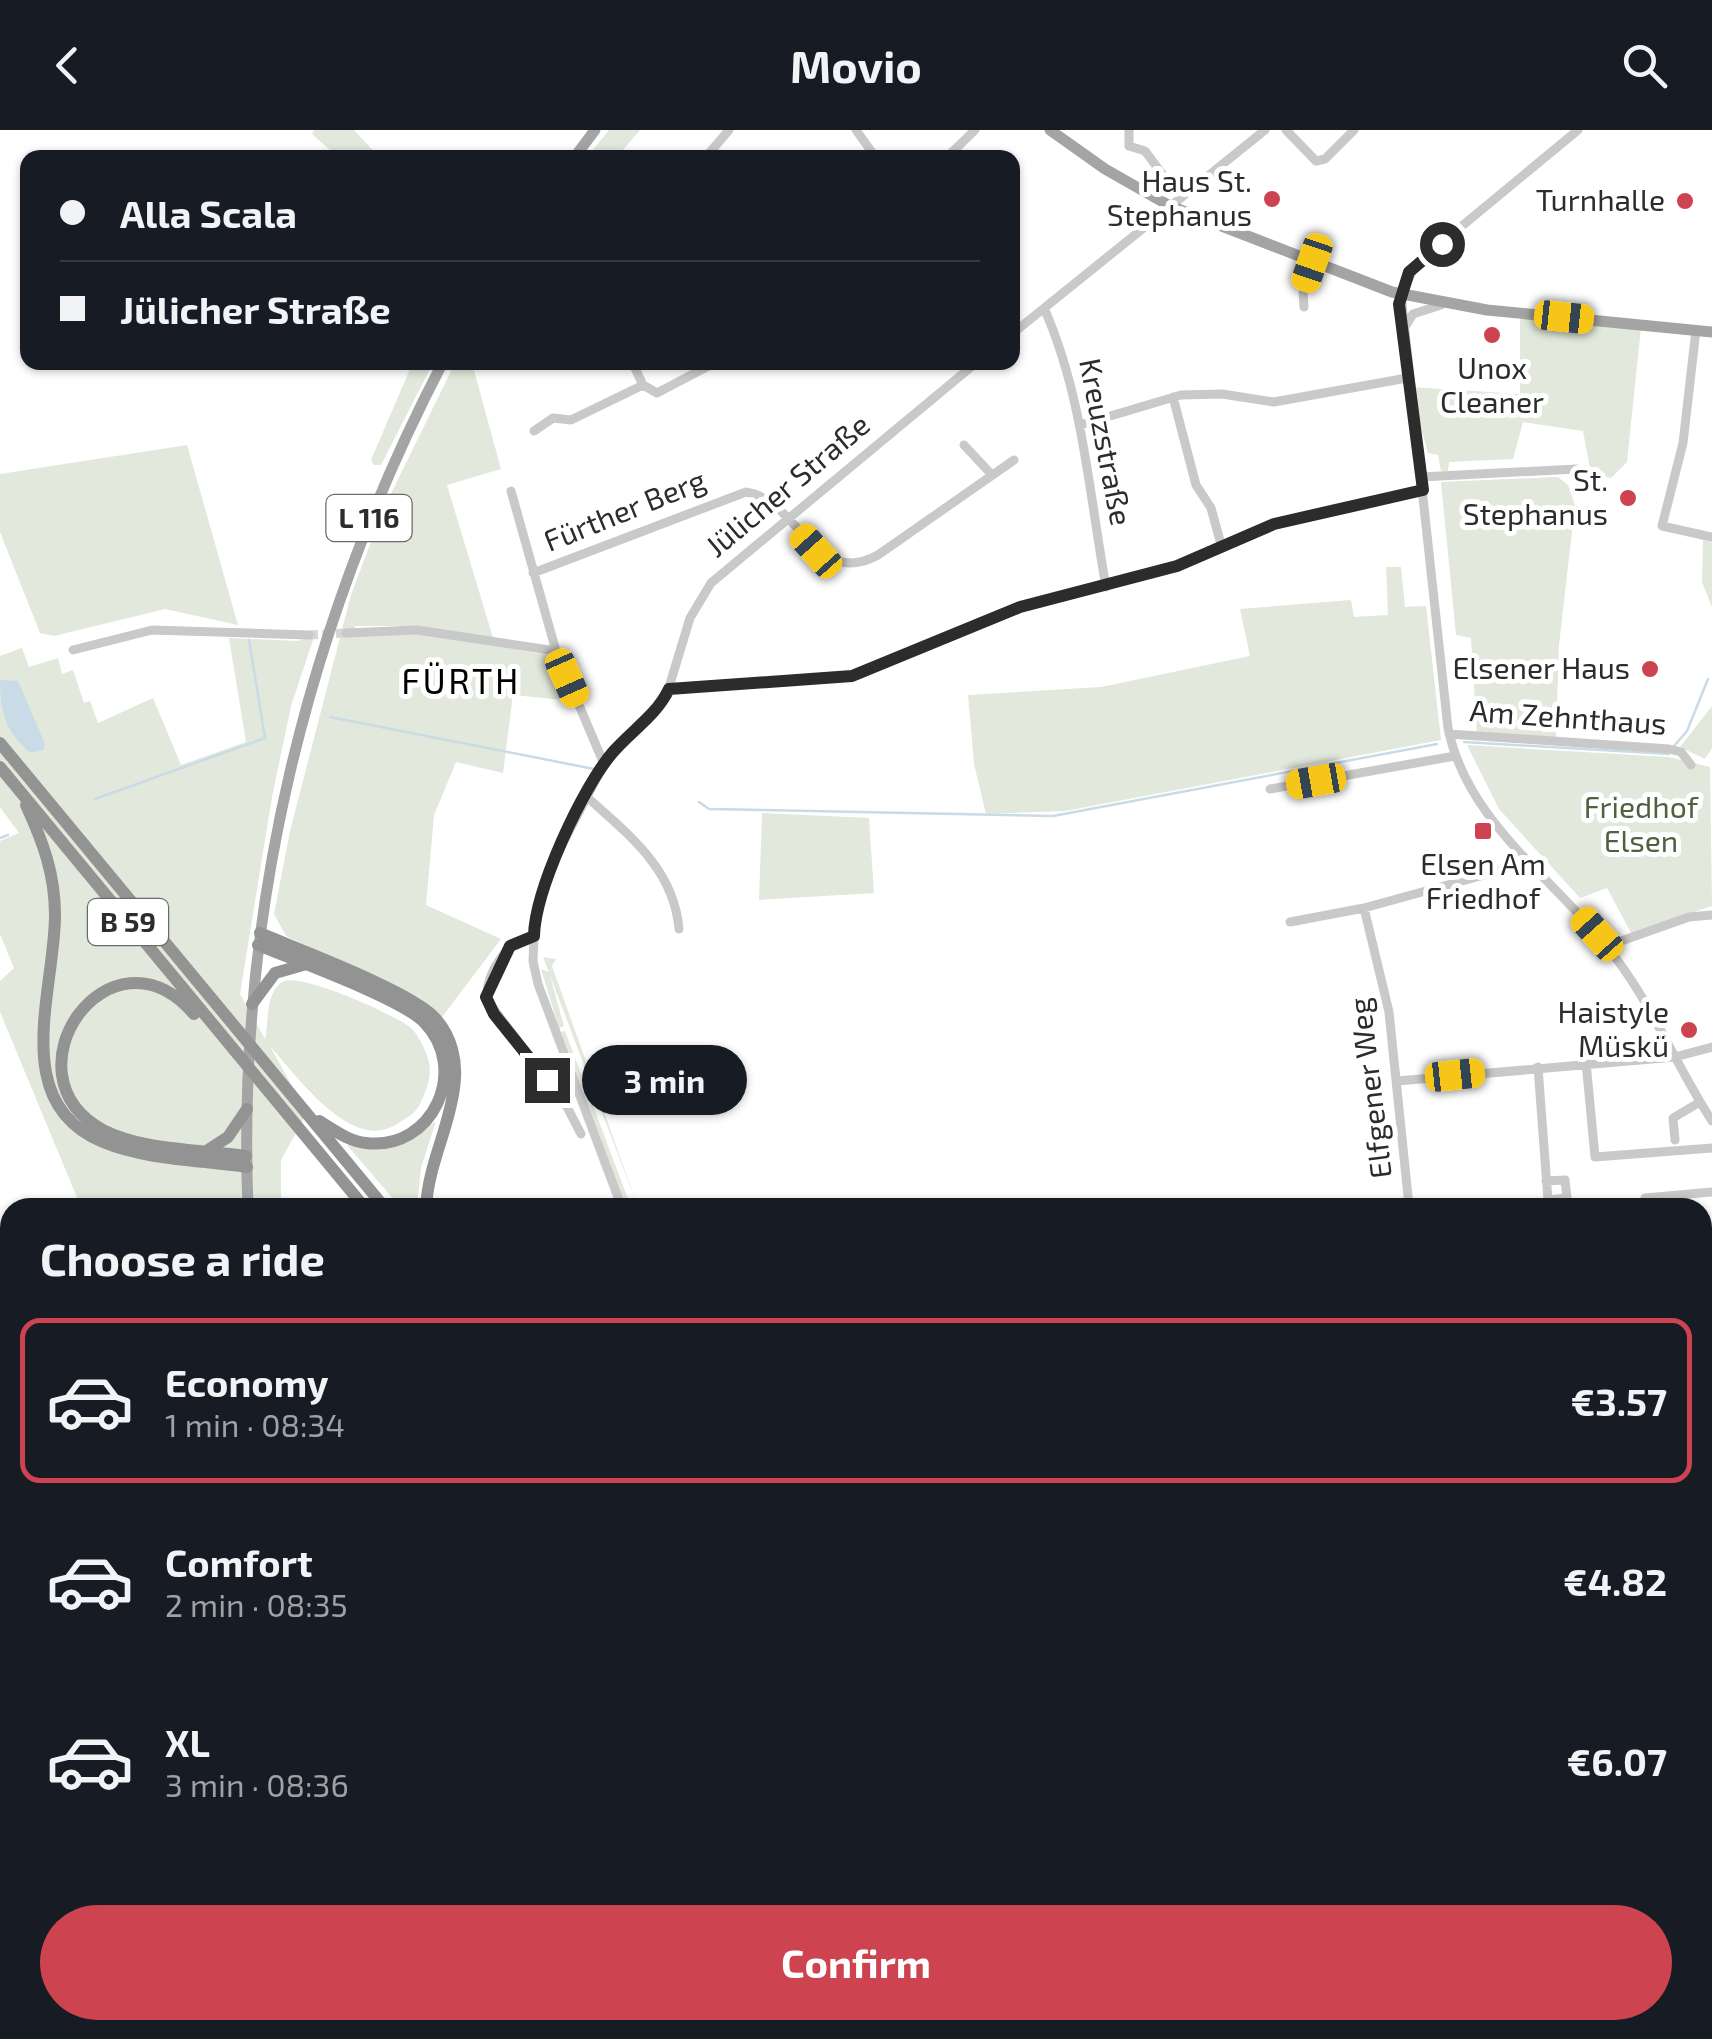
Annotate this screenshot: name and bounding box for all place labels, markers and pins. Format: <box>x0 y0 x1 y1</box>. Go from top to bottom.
place label: Haus St. Stephanus <box>1107 162 1252 232</box>
place label: Turnhalle <box>1536 181 1665 217</box>
marker: Haus St. Stephanus <box>1261 188 1283 210</box>
marker: Turnhalle <box>1674 190 1696 212</box>
marker: Unox Cleaner <box>1481 324 1503 346</box>
place label: Unox Cleaner <box>1440 349 1544 419</box>
place label: St. Stephanus <box>1463 461 1608 531</box>
marker: St. Stephanus <box>1617 487 1639 509</box>
place label: Elsener Haus <box>1452 649 1630 685</box>
marker: Elsener Haus <box>1639 658 1661 680</box>
marker: Elsen Am Friedhof <box>1472 820 1494 842</box>
place label: Elsen Am Friedhof <box>1420 845 1546 915</box>
place label: Haistyle Müskü <box>1557 993 1669 1063</box>
marker: Haistyle Müskü <box>1678 1019 1700 1041</box>

